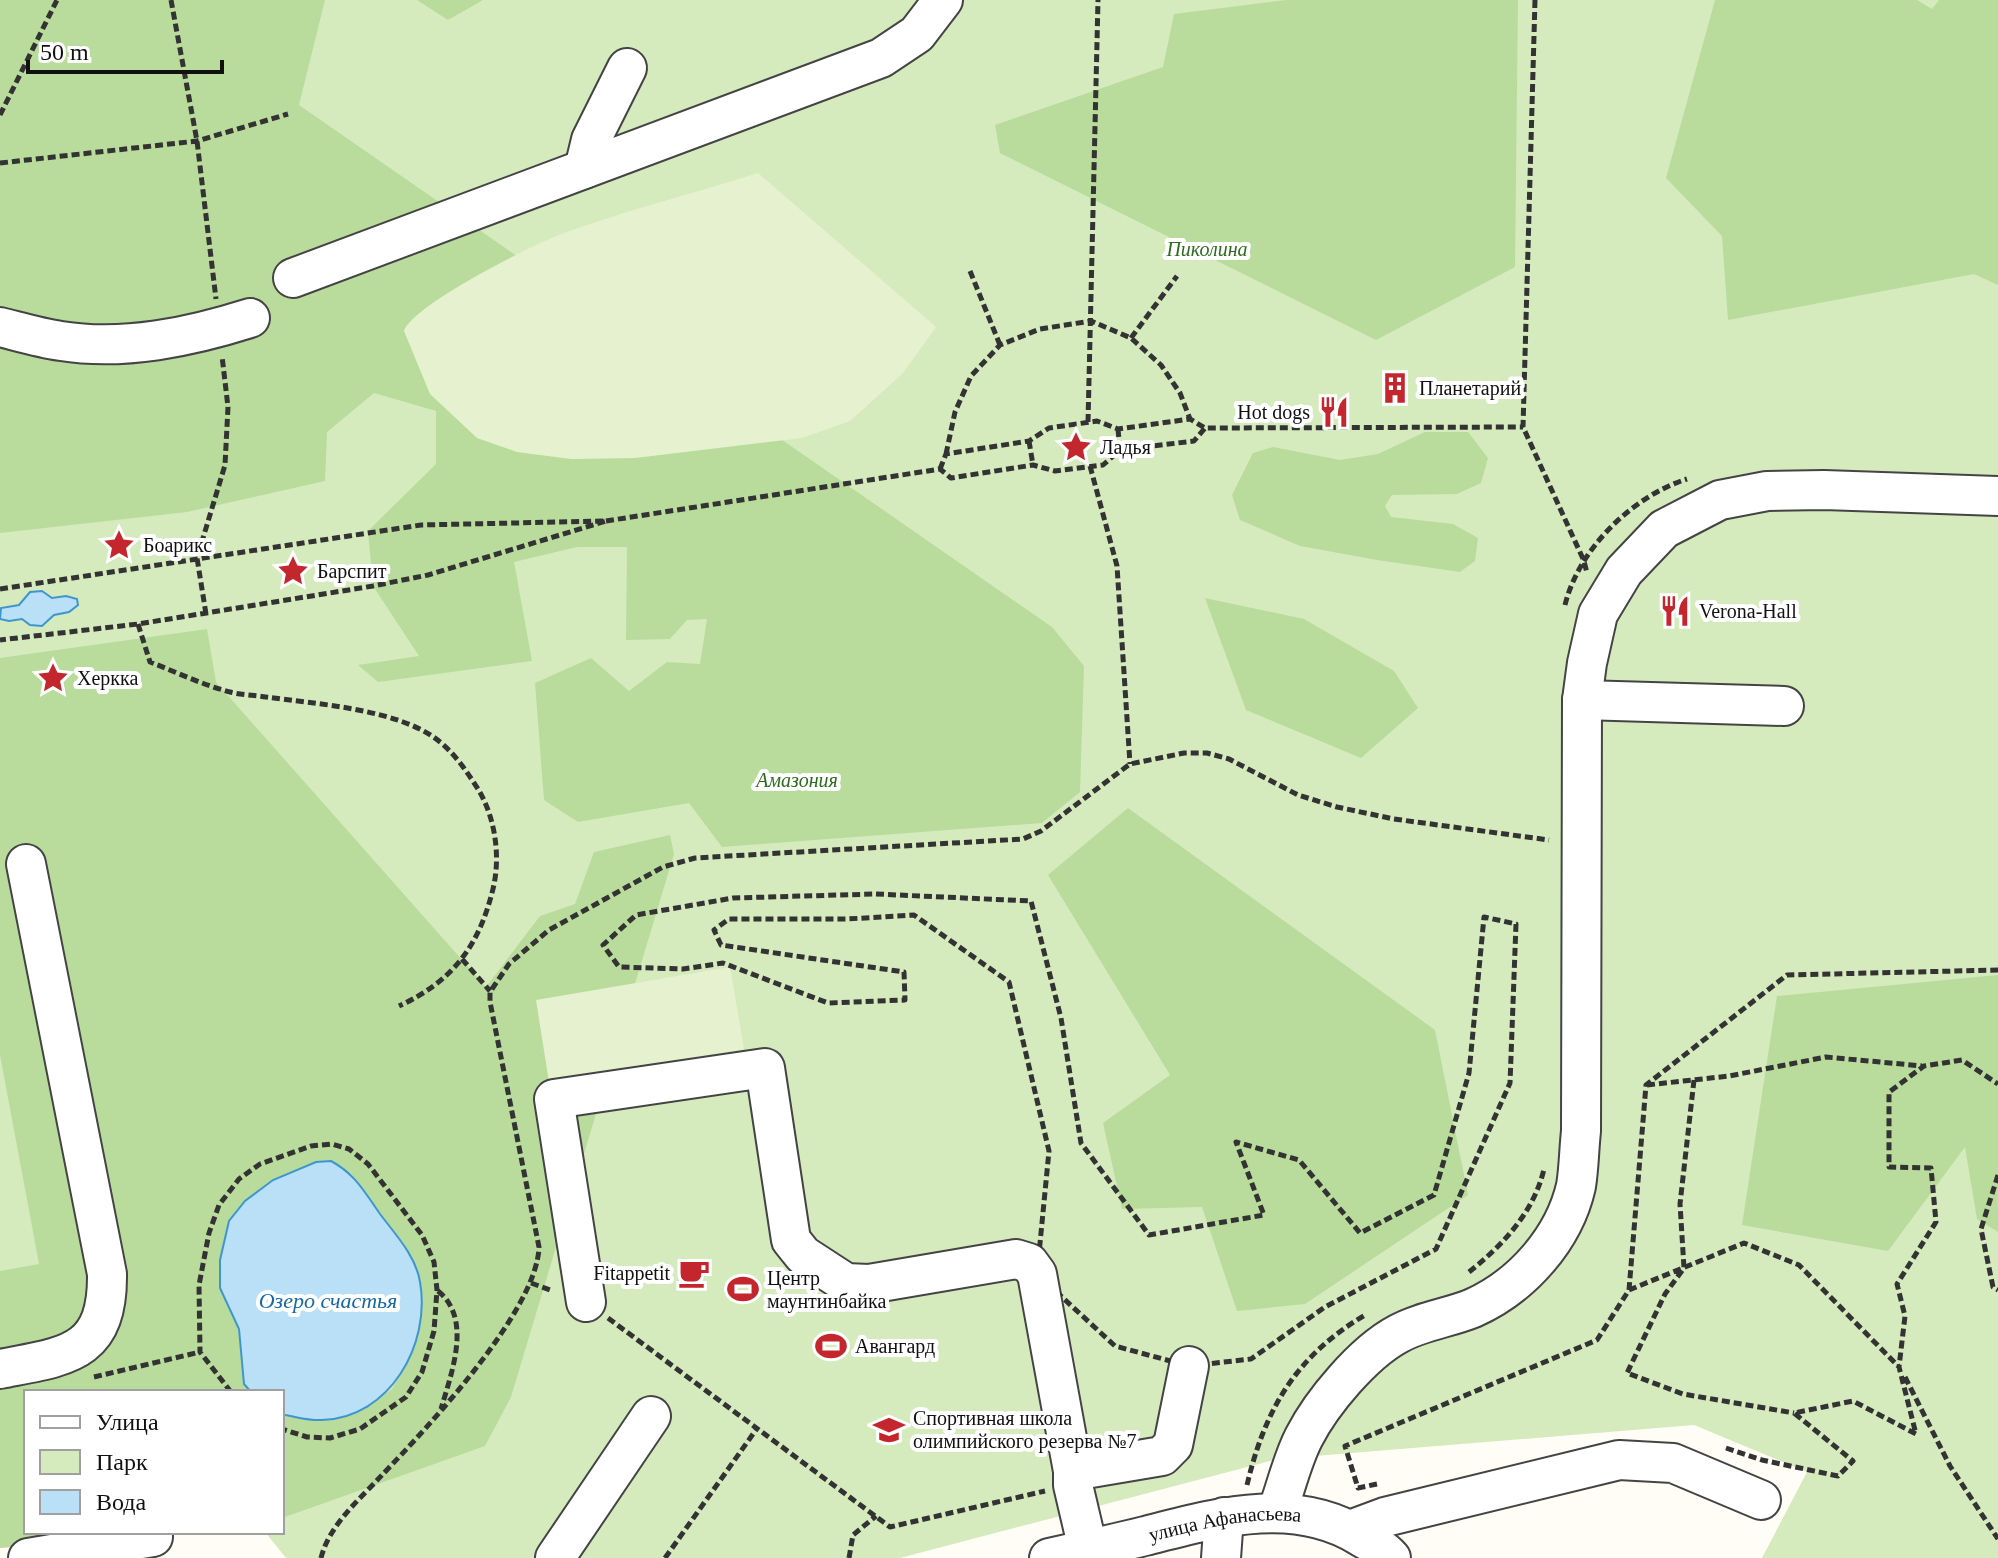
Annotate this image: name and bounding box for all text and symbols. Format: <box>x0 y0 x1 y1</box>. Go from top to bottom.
scale bar <box>28 24 222 74</box>
text: 50 m <box>40 39 89 65</box>
park label: Пиколина <box>1165 238 1248 260</box>
building icon: Планетарий <box>1378 371 1412 405</box>
place label: Планетарий <box>1419 377 1521 400</box>
restaurant icon: Hot dogs <box>1317 395 1351 429</box>
place label: Hot dogs <box>1237 401 1310 424</box>
place icon: Ладья <box>1059 430 1093 464</box>
place label: Ладья <box>1100 436 1151 459</box>
place icon: Боарикс <box>102 528 136 562</box>
place label: Боарикс <box>143 534 212 557</box>
place icon: Барспит <box>276 554 310 588</box>
place label: Барспит <box>317 560 387 583</box>
restaurant icon: Verona-Hall <box>1658 594 1692 628</box>
place label: Verona-Hall <box>1699 600 1797 622</box>
place icon: Херкка <box>36 661 70 695</box>
place label: Херкка <box>77 667 138 690</box>
park label: Амазония <box>754 769 838 791</box>
cafe icon: Fitappetit <box>677 1256 711 1290</box>
place label: Fitappetit <box>593 1262 670 1285</box>
place label: Центр маунтинбайка <box>767 1267 886 1313</box>
sports icon: Центр маунтинбайка <box>726 1272 760 1306</box>
water label: Озеро счастья <box>259 1288 397 1313</box>
sports icon: Авангард <box>814 1329 848 1363</box>
place label: Авангард <box>855 1335 935 1358</box>
legend <box>24 1390 284 1534</box>
place label: Спортивная школа олимпийского резерва №7 <box>913 1407 1137 1453</box>
text: Улица <box>96 1409 159 1435</box>
school or university icon: Спортивная школа олимпийского резерва №7 <box>872 1413 906 1447</box>
text: Парк <box>96 1449 148 1475</box>
text: Вода <box>96 1489 147 1515</box>
street label: улица Афанасьева <box>1146 1502 1303 1547</box>

